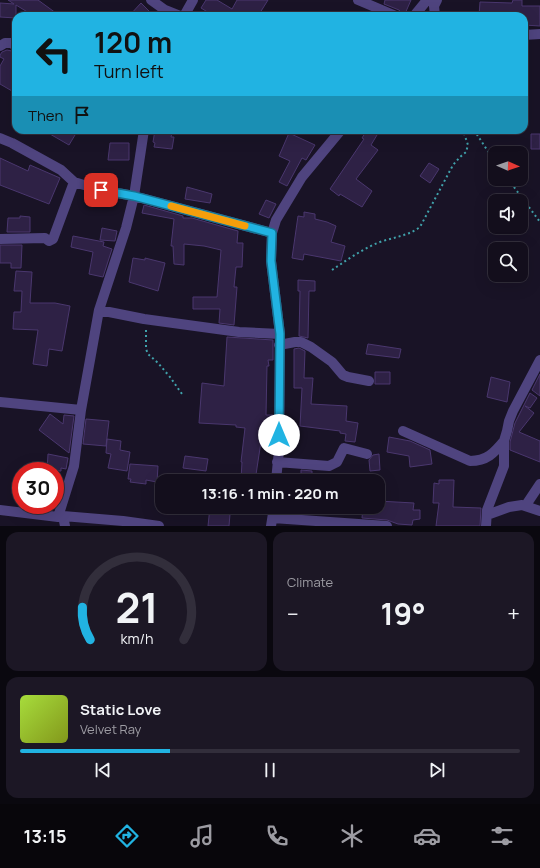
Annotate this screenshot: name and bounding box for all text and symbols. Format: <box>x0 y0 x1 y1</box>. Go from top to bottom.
text: 120 m <box>94 23 172 61</box>
icon: left <box>28 28 80 80</box>
text: Turn left <box>94 59 164 83</box>
icon: arrive <box>71 104 93 126</box>
text: Then <box>28 105 63 126</box>
north arrow <box>488 146 528 186</box>
map controls <box>488 146 528 282</box>
pin <box>84 173 118 207</box>
icon: arrive <box>90 179 112 201</box>
button: sound <box>488 194 528 234</box>
button: search <box>488 242 528 282</box>
position arrow <box>258 414 300 456</box>
speed limit sign: 30 <box>12 462 64 514</box>
text: 13:16 · 1 min · 220 m <box>201 483 339 504</box>
text: Climate <box>287 573 333 591</box>
text: 21 <box>115 578 158 634</box>
text: 19° <box>380 593 426 634</box>
text: − <box>287 599 299 629</box>
text: + <box>507 599 520 629</box>
text: km/h <box>120 628 153 647</box>
text: Static Love <box>80 699 161 720</box>
text: Velvet Ray <box>80 720 141 738</box>
icon: previous <box>92 759 114 781</box>
icon: pause <box>259 759 281 781</box>
icon: next <box>426 759 448 781</box>
icon: directions <box>113 822 141 850</box>
icon: music <box>188 822 216 850</box>
icon: phone <box>263 822 291 850</box>
icon: climate <box>338 822 366 850</box>
icon: car <box>413 822 441 850</box>
icon: filters <box>488 822 516 850</box>
text: 13:15 <box>24 824 66 848</box>

